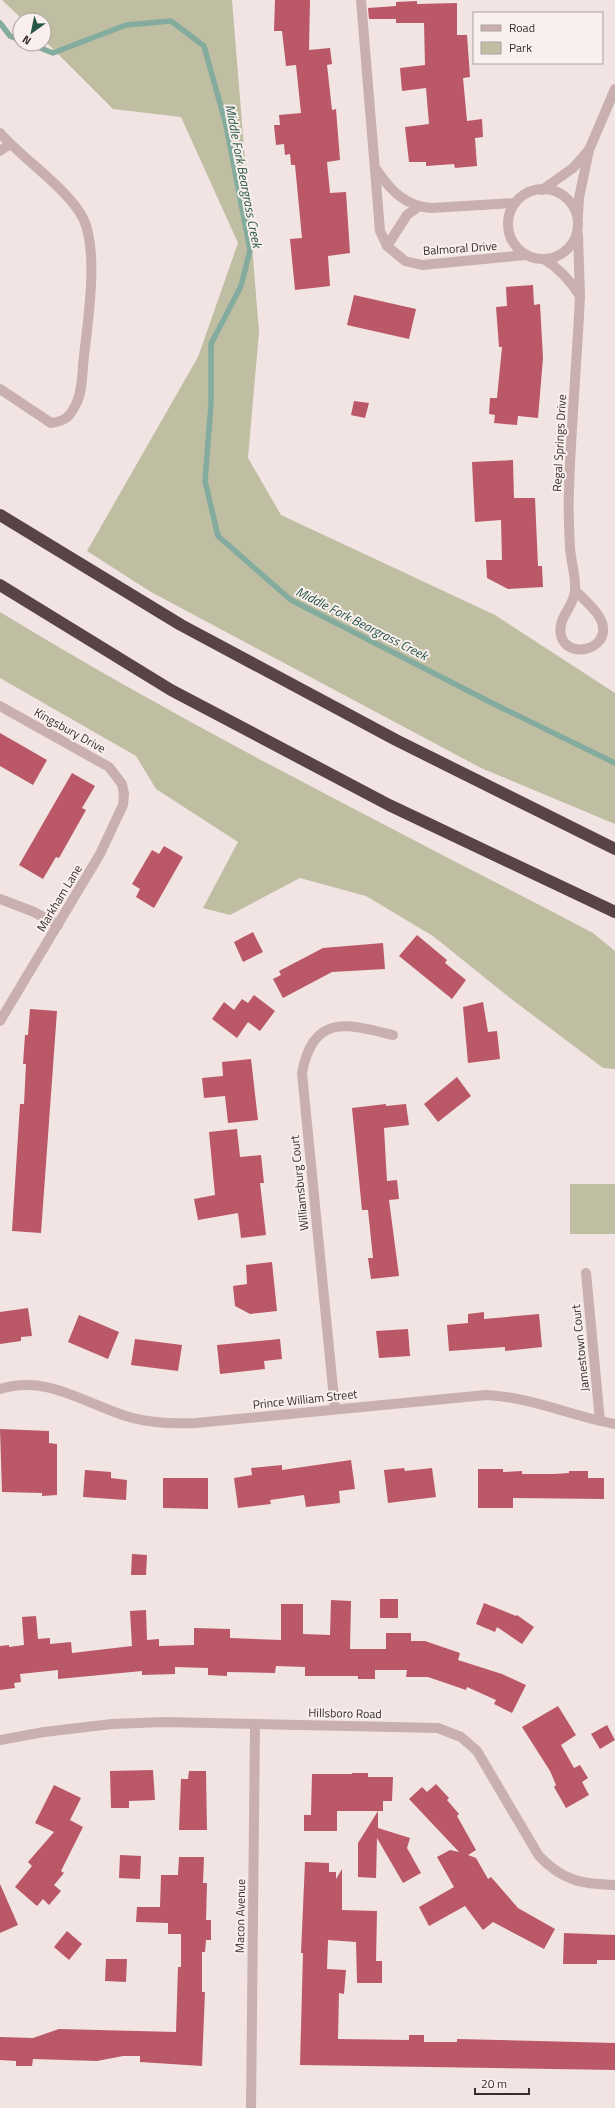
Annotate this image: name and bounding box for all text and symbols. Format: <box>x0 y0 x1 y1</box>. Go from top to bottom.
north arrow <box>12 12 52 52</box>
legend <box>473 12 603 64</box>
text: Road <box>509 18 535 37</box>
text: N <box>19 32 34 49</box>
text: Park <box>509 38 532 57</box>
water label: Middle Fork Beargrass Creek <box>220 103 268 252</box>
street label: Balmoral Drive <box>422 236 498 260</box>
street label: Regal Springs Drive <box>547 394 571 492</box>
water label: Middle Fork Beargrass Creek <box>293 581 433 666</box>
street label: Kingsbury Drive <box>31 702 109 758</box>
street label: Markham Lane <box>31 861 87 935</box>
street label: Williamsburg Court <box>284 1133 313 1232</box>
street label: Jamestown Court <box>566 1303 594 1392</box>
street label: Prince William Street <box>252 1384 359 1414</box>
street label: Hillsboro Road <box>308 1703 382 1723</box>
street label: Macon Avenue <box>230 1879 250 1953</box>
scale bar <box>475 2070 529 2096</box>
text: 20 m <box>481 2074 507 2093</box>

